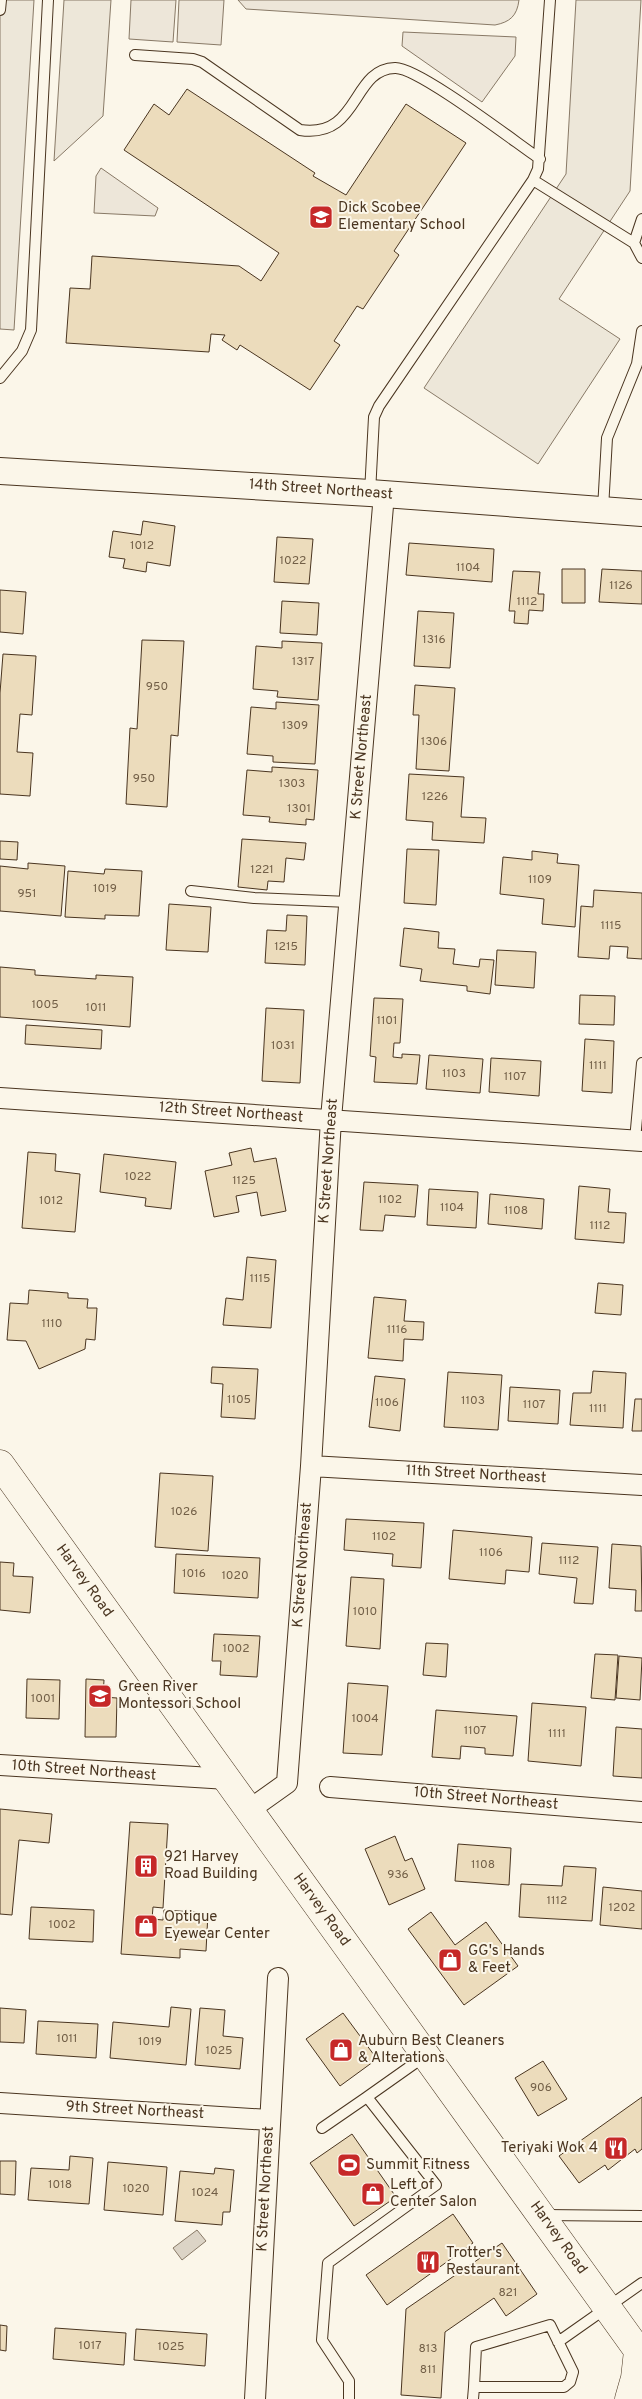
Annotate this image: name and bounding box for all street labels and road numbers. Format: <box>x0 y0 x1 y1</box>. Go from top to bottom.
street label: 14th Street Northeast <box>248 475 394 505</box>
street label: K Street Northeast <box>347 694 377 820</box>
street label: 12th Street Northeast <box>158 1098 304 1128</box>
street label: K Street Northeast <box>315 1098 343 1224</box>
street label: 11th Street Northeast <box>405 1462 547 1488</box>
street label: K Street Northeast <box>289 1502 317 1628</box>
street label: Harvey Road <box>51 1541 117 1621</box>
street label: 10th Street Northeast <box>11 1756 157 1786</box>
street label: 10th Street Northeast <box>413 1783 559 1815</box>
street label: Harvey Road <box>288 1870 354 1950</box>
street label: 9th Street Northeast <box>65 2098 205 2124</box>
street label: K Street Northeast <box>253 2126 279 2252</box>
street label: Harvey Road <box>525 2198 591 2278</box>

